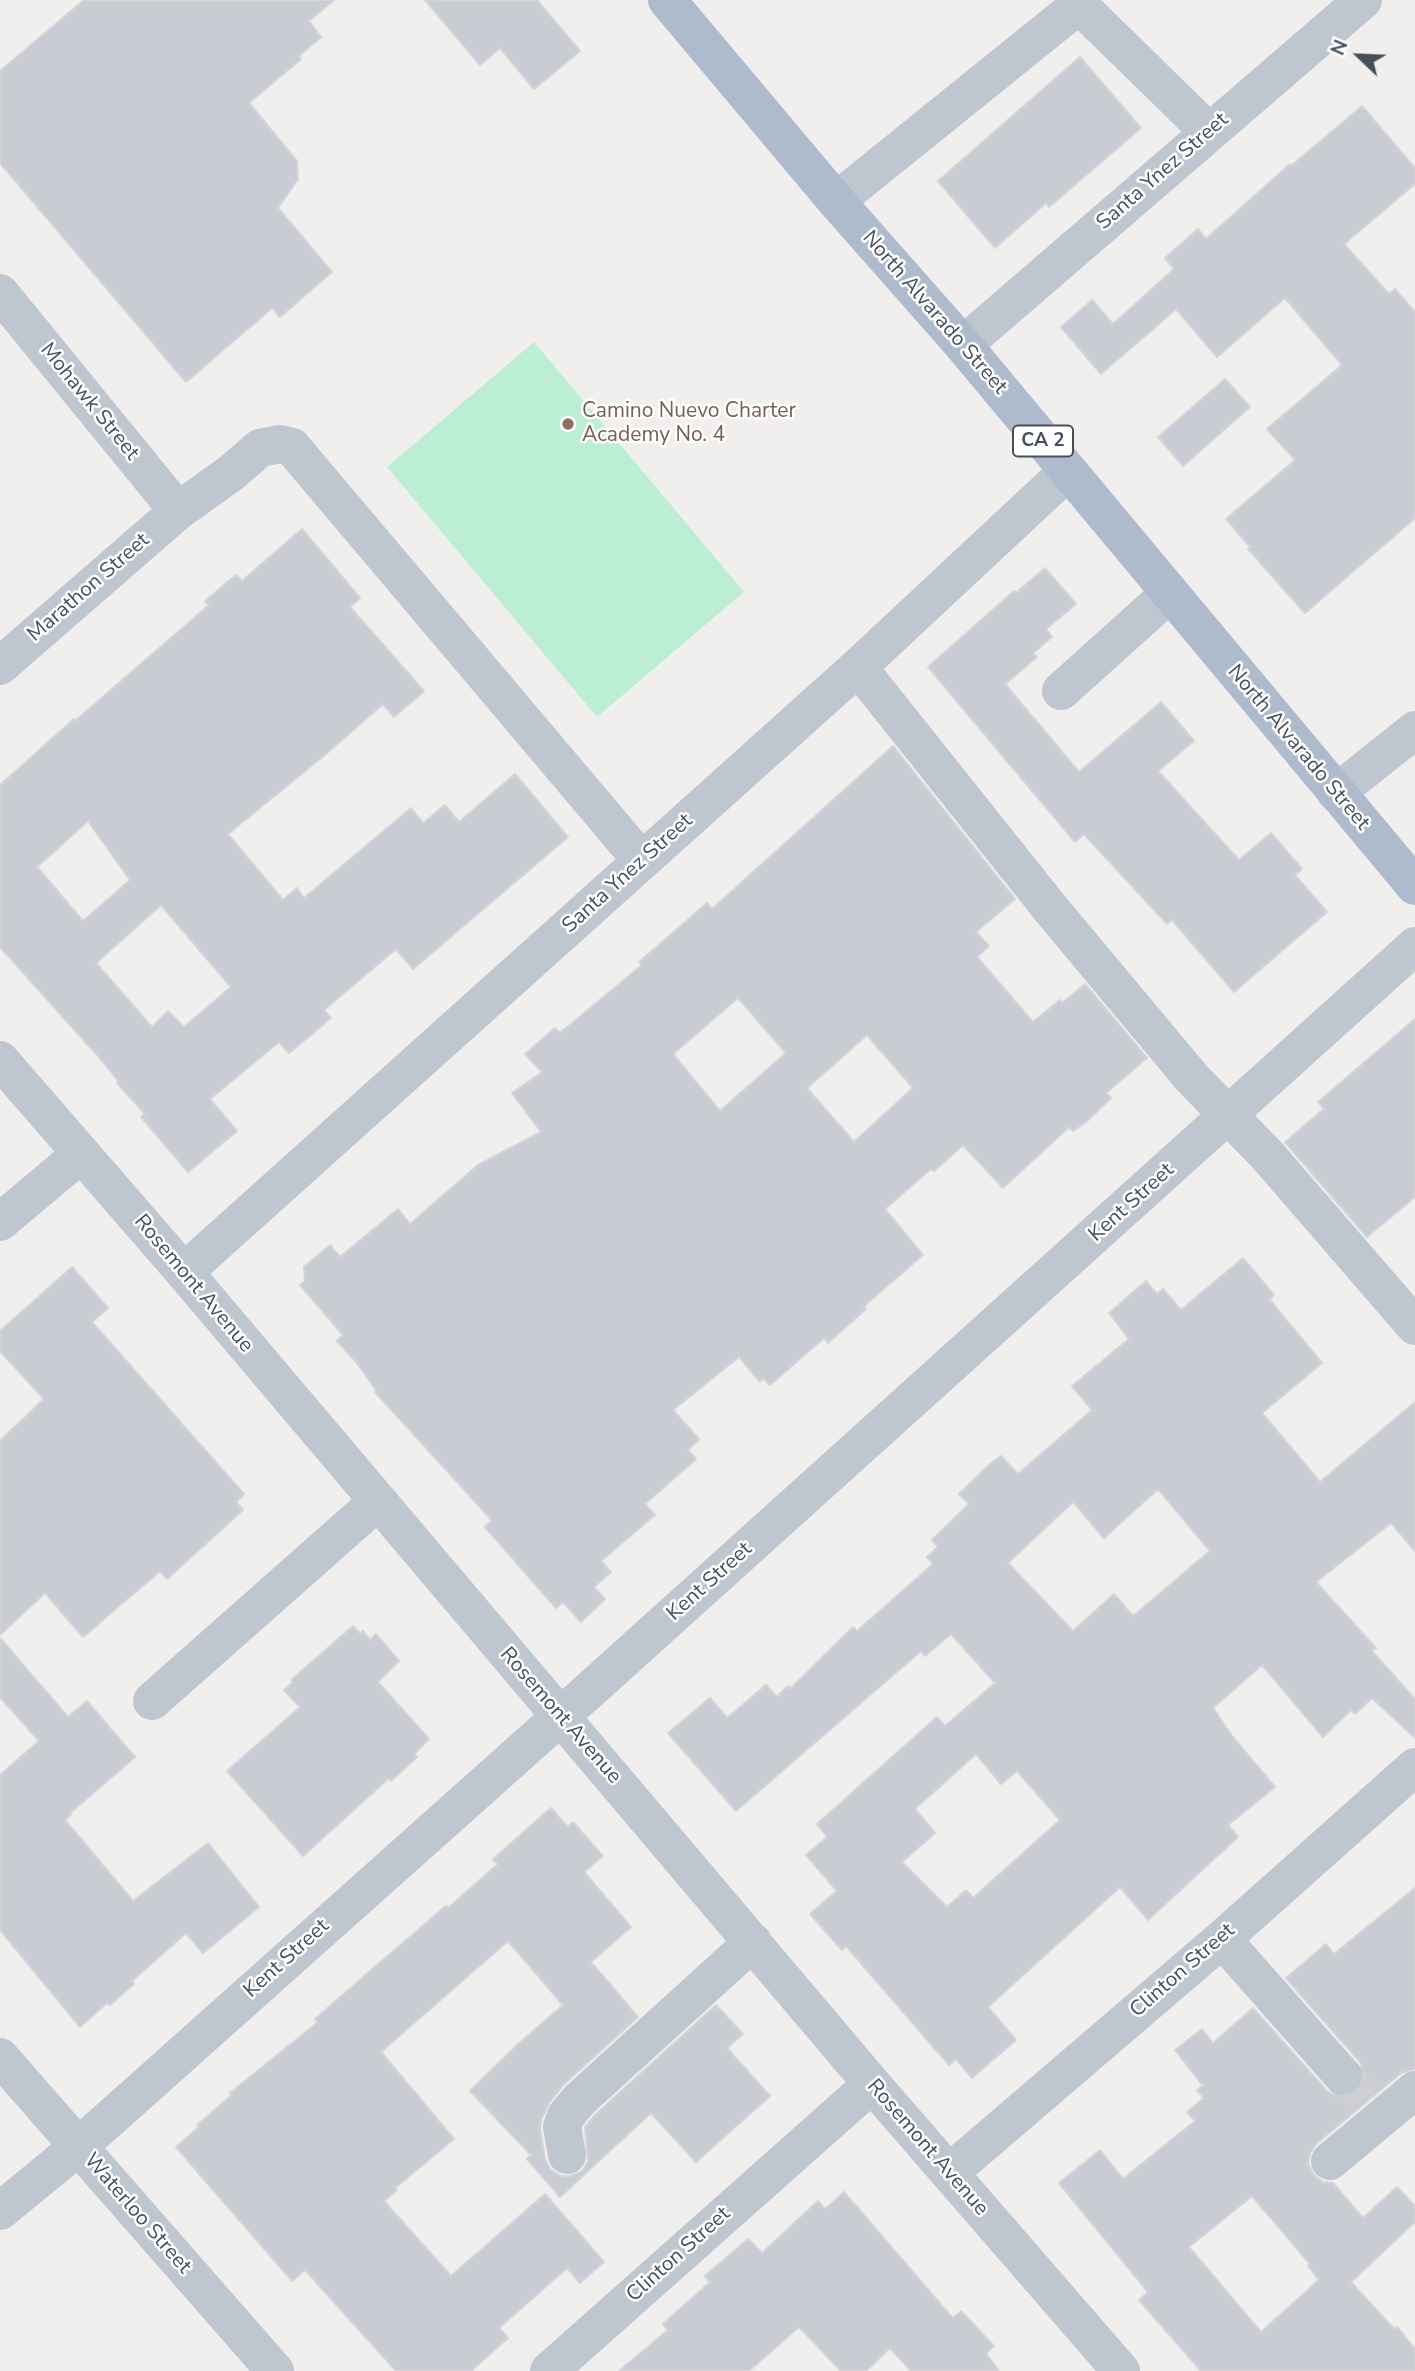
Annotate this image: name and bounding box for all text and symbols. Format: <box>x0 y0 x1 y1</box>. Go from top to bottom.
north arrow <box>1324 21 1394 91</box>
text: N <box>1325 36 1354 59</box>
street label: Santa Ynez Street <box>1092 108 1234 236</box>
street label: North Alvarado Street <box>856 226 1012 400</box>
street label: Mohawk Street <box>34 338 144 466</box>
place label: Camino Nuevo Charter Academy No. 4 <box>582 399 796 449</box>
marker: Camino Nuevo Charter Academy No. 4 <box>560 416 576 432</box>
road number: CA 2 <box>1013 426 1073 456</box>
street label: Marathon Street <box>23 528 155 648</box>
street label: North Alvarado Street <box>1221 660 1375 836</box>
street label: Santa Ynez Street <box>558 809 698 939</box>
street label: Kent Street <box>1084 1158 1180 1248</box>
street label: Rosemont Avenue <box>128 1210 258 1358</box>
street label: Kent Street <box>662 1537 758 1627</box>
street label: Rosemont Avenue <box>494 1643 626 1789</box>
street label: Kent Street <box>239 1914 335 2004</box>
street label: Clinton Street <box>1125 1919 1241 2023</box>
street label: Rosemont Avenue <box>861 2075 993 2221</box>
street label: Waterloo Street <box>78 2149 196 2279</box>
street label: Clinton Street <box>622 2202 736 2308</box>

